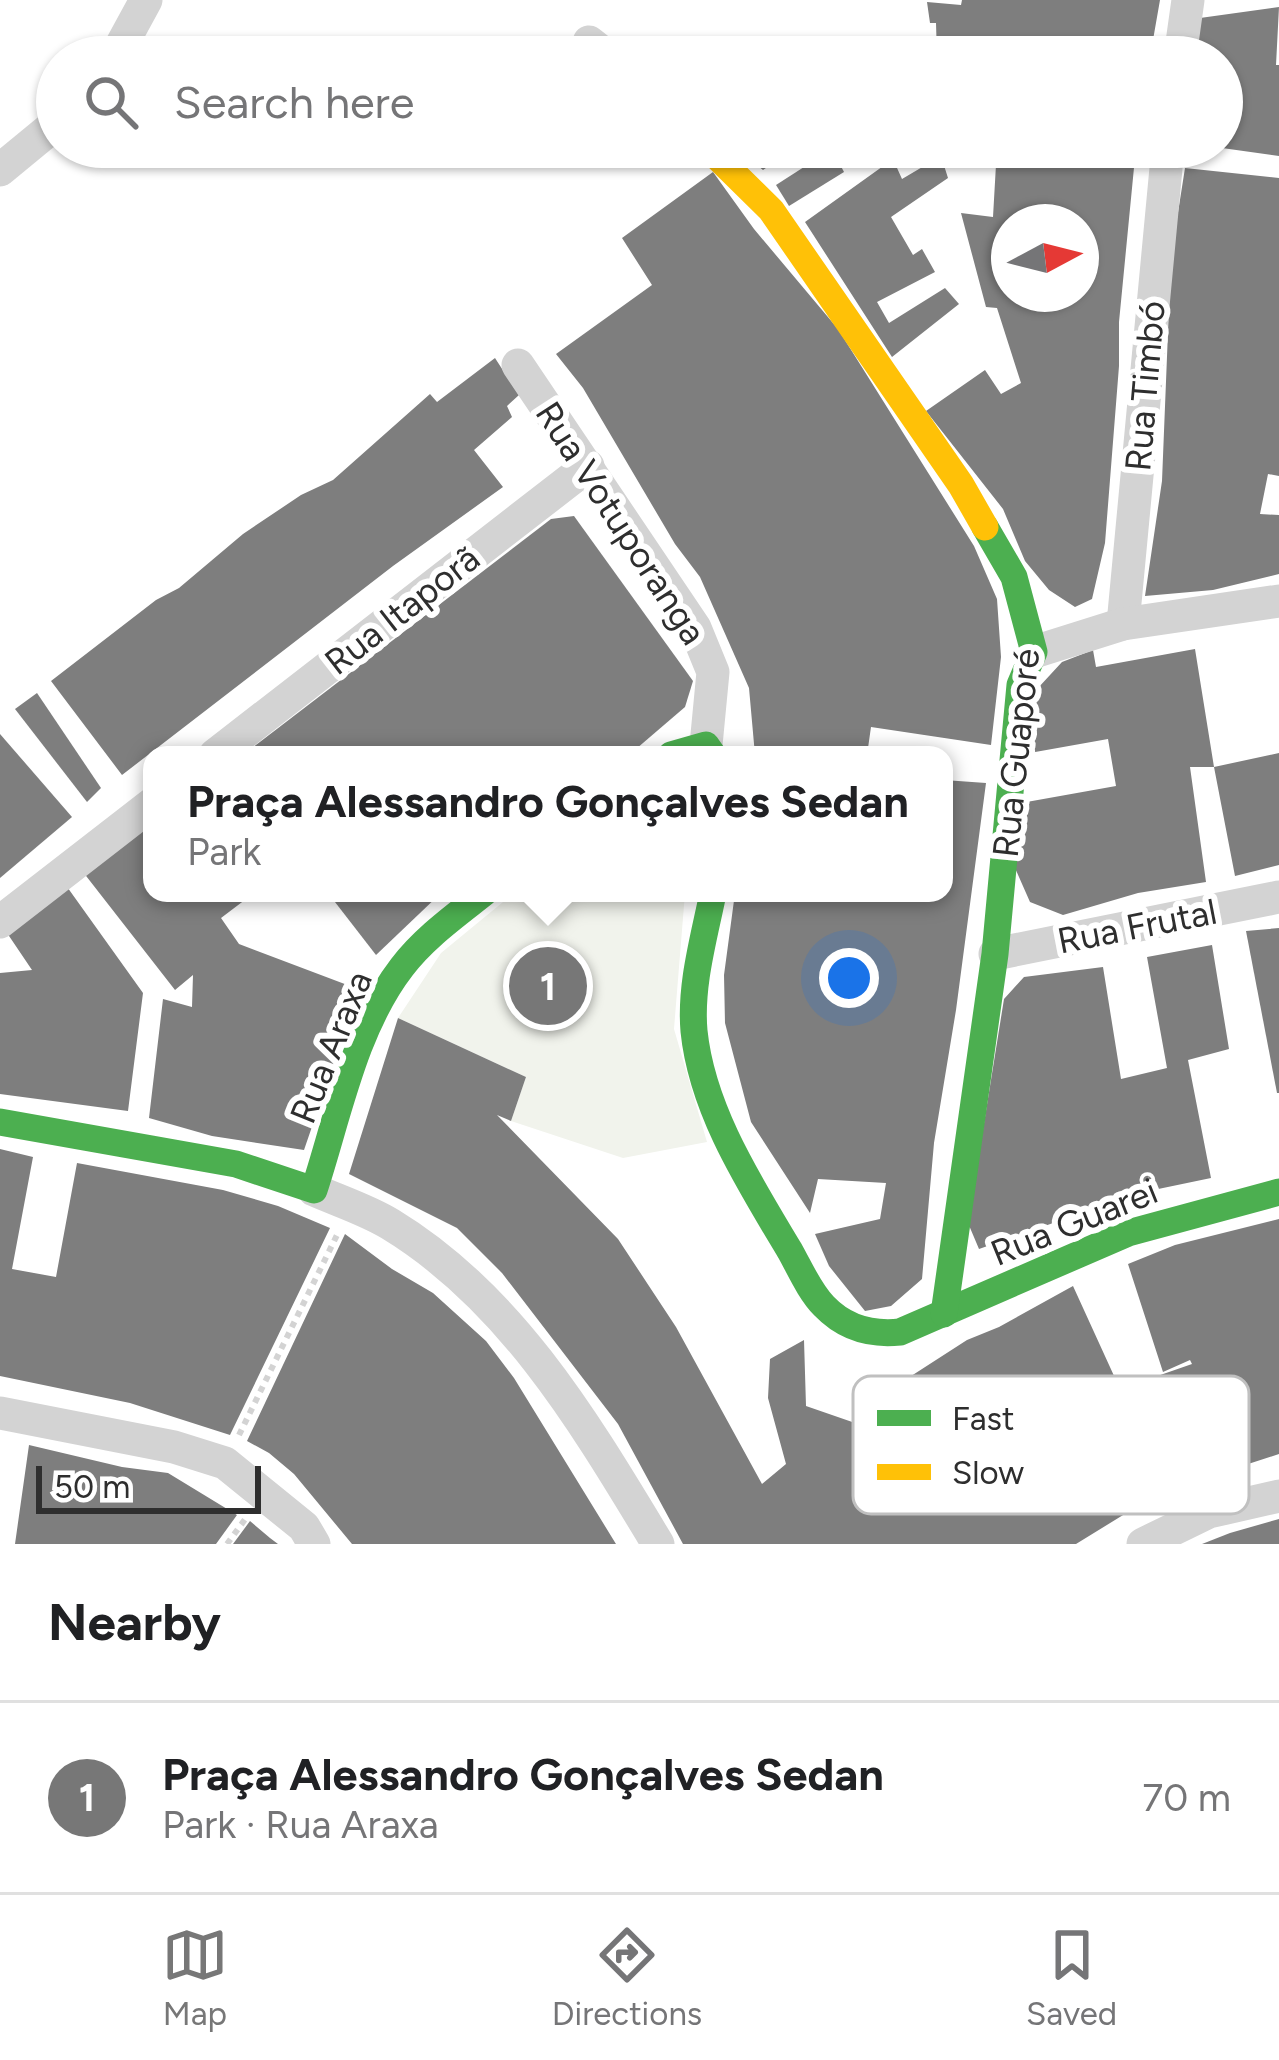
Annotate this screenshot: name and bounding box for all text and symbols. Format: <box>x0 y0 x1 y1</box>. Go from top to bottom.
search box <box>36 36 1243 168</box>
icon: search <box>78 69 144 135</box>
text: Search here <box>174 75 414 129</box>
north arrow <box>991 204 1099 312</box>
street label: Rua Timbó <box>1116 299 1174 473</box>
street label: Rua Votuporanga <box>527 394 715 652</box>
street label: Rua Itaporã <box>316 536 488 684</box>
street label: Rua Guaporé <box>984 646 1048 860</box>
popup <box>143 746 953 902</box>
text: Praça Alessandro Gonçalves Sedan <box>187 774 909 828</box>
text: Park <box>187 828 261 875</box>
street label: Rua Frutal <box>1054 890 1220 962</box>
pin: 1 <box>509 941 587 1031</box>
your location <box>819 948 879 1008</box>
street label: Rua Araxa <box>281 965 381 1129</box>
street label: Rua Guarei <box>984 1169 1164 1275</box>
legend <box>853 1376 1249 1514</box>
text: Fast <box>952 1399 1014 1438</box>
text: Slow <box>952 1453 1024 1492</box>
scale bar <box>36 1460 261 1513</box>
text: 50 m <box>54 1467 130 1506</box>
text: Nearby <box>48 1592 221 1653</box>
text: Praça Alessandro Gonçalves Sedan <box>162 1747 884 1801</box>
text: 1 <box>79 1774 95 1821</box>
text: 70 m <box>1142 1774 1231 1821</box>
text: Park · Rua Araxa <box>162 1801 439 1848</box>
tab: Map <box>162 1922 228 2033</box>
tab: Directions <box>552 1922 702 2033</box>
tab: Saved <box>1026 1922 1117 2033</box>

